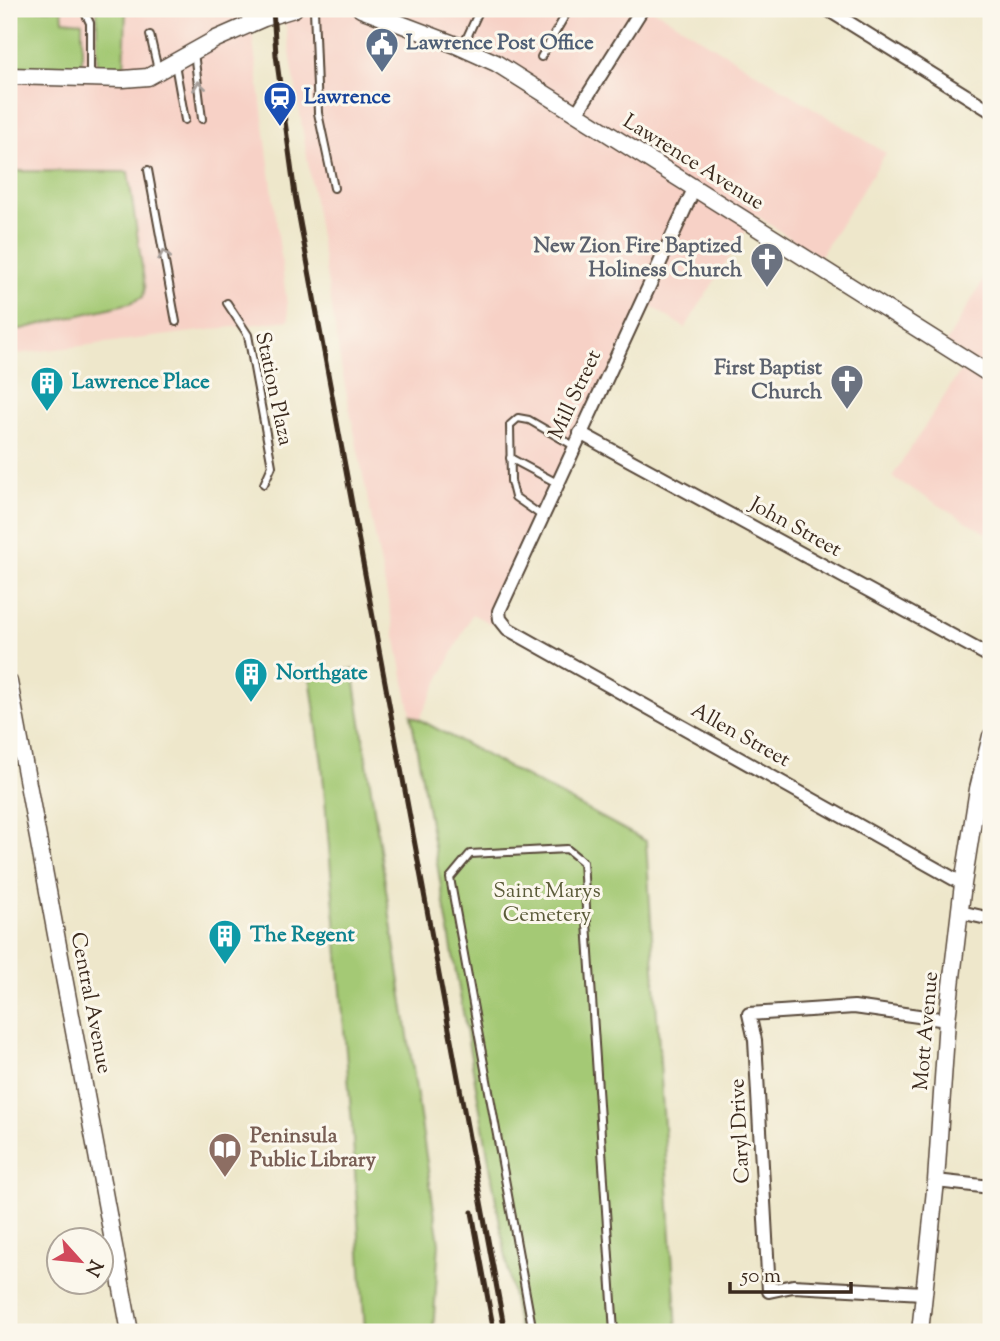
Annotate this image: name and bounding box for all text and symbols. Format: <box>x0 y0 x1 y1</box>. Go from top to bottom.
public building icon: Lawrence Post Office <box>363 25 401 74</box>
place label: Lawrence Post Office <box>406 29 594 59</box>
station icon: Lawrence <box>261 79 299 128</box>
one-way arrow <box>192 80 207 92</box>
place label: Lawrence <box>304 83 391 113</box>
street label: Lawrence Avenue <box>617 107 769 219</box>
place label: New Zion Fire Baptized Holiness Church <box>534 232 743 286</box>
church icon: New Zion Fire Baptized Holiness Church <box>748 240 786 289</box>
one-way arrow <box>157 249 172 261</box>
street label: Station Plaza <box>246 329 300 449</box>
street label: Mill Street <box>542 345 610 445</box>
place label: First Baptist Church <box>714 354 823 408</box>
church icon: First Baptist Church <box>828 362 866 411</box>
building icon: Lawrence Place <box>28 364 66 413</box>
place label: Lawrence Place <box>72 368 210 398</box>
street label: John Street <box>743 490 846 566</box>
building icon: Northgate <box>232 655 270 704</box>
place label: Northgate <box>276 659 368 689</box>
street label: Allen Street <box>685 696 795 776</box>
park label: Saint Marys Cemetery <box>493 877 601 931</box>
building icon: The Regent <box>206 917 244 966</box>
place label: The Regent <box>250 921 356 951</box>
street label: Central Avenue <box>62 930 118 1076</box>
street label: Mott Avenue <box>907 970 947 1092</box>
street label: Caryl Drive <box>723 1078 759 1184</box>
place label: Peninsula Public Library <box>250 1122 377 1176</box>
library icon: Peninsula Public Library <box>206 1130 244 1179</box>
north arrow <box>46 1226 116 1296</box>
scale bar <box>730 1250 851 1294</box>
text: N <box>77 1255 108 1280</box>
text: 50 m <box>740 1262 781 1292</box>

